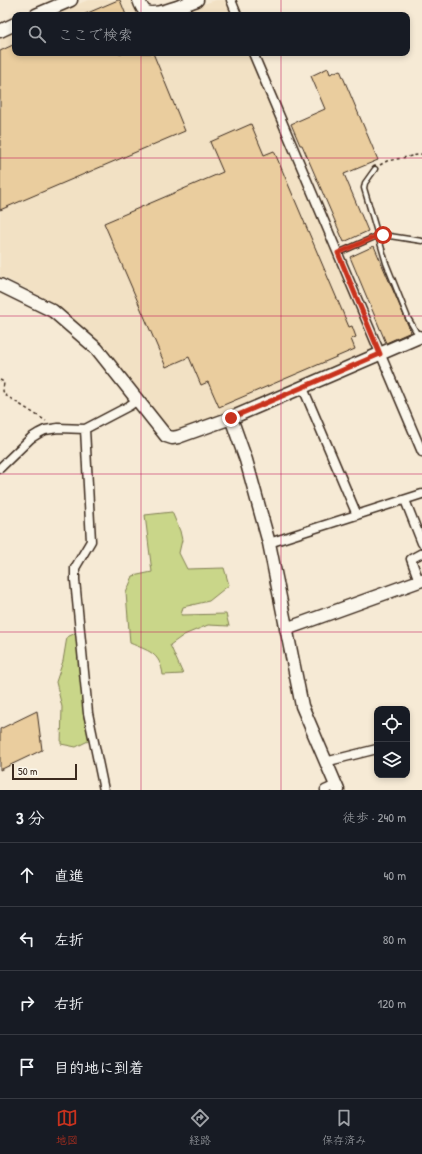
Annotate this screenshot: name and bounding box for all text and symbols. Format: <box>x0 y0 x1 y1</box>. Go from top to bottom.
search box <box>12 12 410 56</box>
icon: search <box>26 23 48 45</box>
text: ここで検索 <box>58 24 133 45</box>
route start <box>374 226 392 244</box>
route end <box>222 409 240 427</box>
map controls <box>374 706 410 778</box>
button: locate <box>374 706 410 742</box>
button: layers <box>374 742 410 778</box>
scale bar <box>12 762 77 781</box>
text: 50 m <box>18 764 38 778</box>
text: 3 分 <box>16 806 45 829</box>
text: 徒歩 · 240 m <box>343 808 406 826</box>
icon: ahead <box>16 864 38 886</box>
text: 直進 <box>54 865 84 886</box>
text: 40 m <box>383 866 406 884</box>
icon: left <box>16 928 38 950</box>
text: 左折 <box>54 929 84 950</box>
text: 80 m <box>383 930 406 948</box>
icon: right <box>16 992 38 1014</box>
text: 右折 <box>54 993 84 1014</box>
text: 120 m <box>378 994 406 1012</box>
icon: arrive <box>16 1056 38 1078</box>
text: 目的地に到着 <box>54 1057 144 1078</box>
tab: 地図 <box>56 1107 78 1147</box>
tab: 経路 <box>189 1107 211 1147</box>
tab: 保存済み <box>322 1107 366 1147</box>

